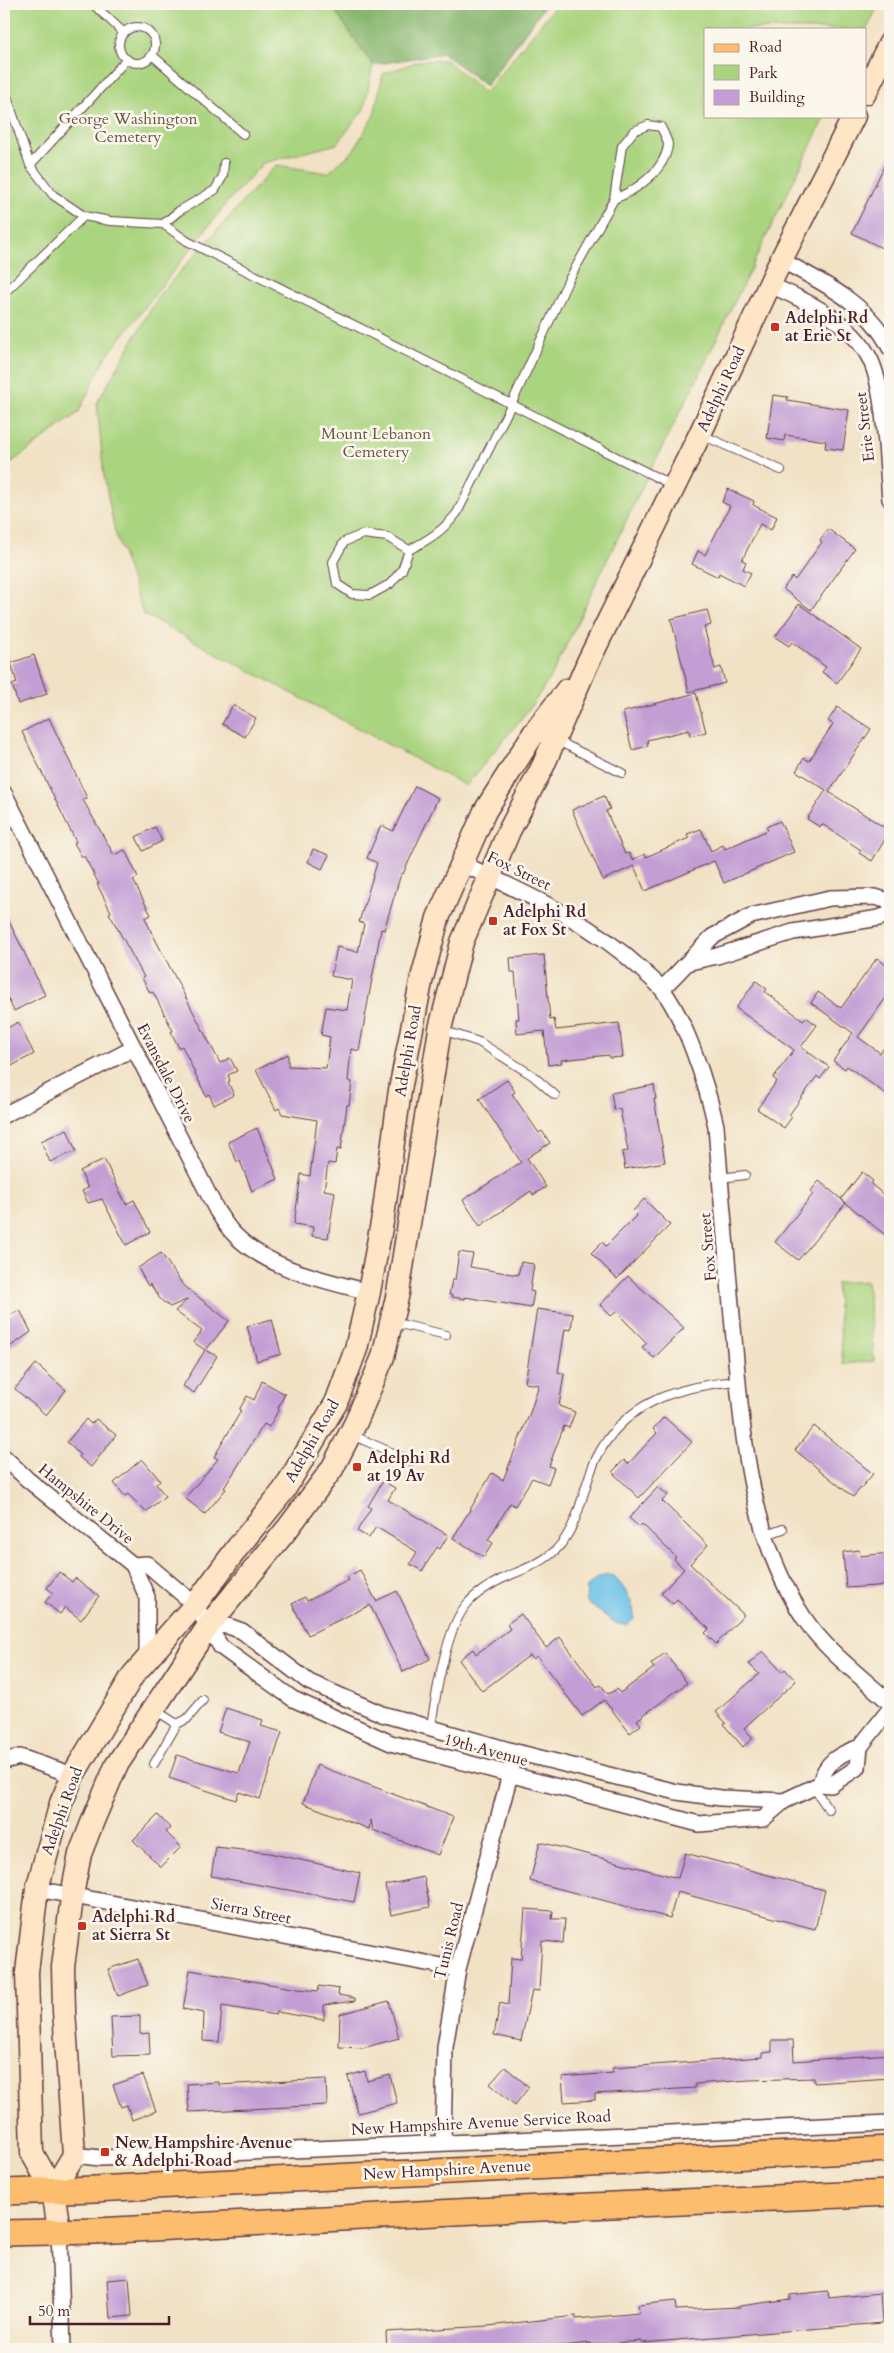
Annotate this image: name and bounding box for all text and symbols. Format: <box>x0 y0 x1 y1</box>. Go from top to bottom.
legend <box>704 28 866 118</box>
text: Road <box>749 37 782 57</box>
text: Park <box>749 63 778 83</box>
text: Building <box>749 87 805 107</box>
park label: George Washington Cemetery <box>58 108 198 148</box>
place label: Adelphi Rd at Erie St <box>785 307 868 347</box>
marker: Adelphi Rd at Erie St <box>769 321 781 333</box>
street label: Adelphi Road <box>691 342 751 436</box>
street label: Erie Street <box>850 391 880 463</box>
park label: Mount Lebanon Cemetery <box>321 423 431 463</box>
street label: Fox Street <box>483 846 555 896</box>
place label: Adelphi Rd at Fox St <box>503 901 586 941</box>
marker: Adelphi Rd at Fox St <box>487 915 499 927</box>
street label: Adelphi Road <box>389 1003 427 1098</box>
street label: Evansdale Drive <box>131 1019 201 1127</box>
street label: Fox Street <box>694 1212 722 1282</box>
street label: Adelphi Road <box>279 1395 345 1487</box>
place label: Adelphi Rd at 19 Av <box>367 1447 450 1487</box>
street label: Hampshire Drive <box>34 1459 138 1549</box>
marker: Adelphi Rd at 19 Av <box>351 1461 363 1473</box>
street label: 19th Avenue <box>441 1728 531 1772</box>
street label: Adelphi Road <box>36 1763 88 1858</box>
street label: Sierra Street <box>209 1892 293 1930</box>
street label: Tunis Road <box>429 1900 469 1982</box>
place label: Adelphi Rd at Sierra St <box>92 1906 175 1946</box>
marker: Adelphi Rd at Sierra St <box>76 1920 88 1932</box>
street label: New Hampshire Avenue Service Road <box>350 2105 612 2141</box>
place label: New Hampshire Avenue & Adelphi Road <box>115 2132 293 2172</box>
marker: New Hampshire Avenue & Adelphi Road <box>99 2146 111 2158</box>
street label: New Hampshire Avenue <box>362 2155 532 2185</box>
scale bar <box>30 2293 169 2325</box>
text: 50 m <box>38 2301 70 2321</box>

